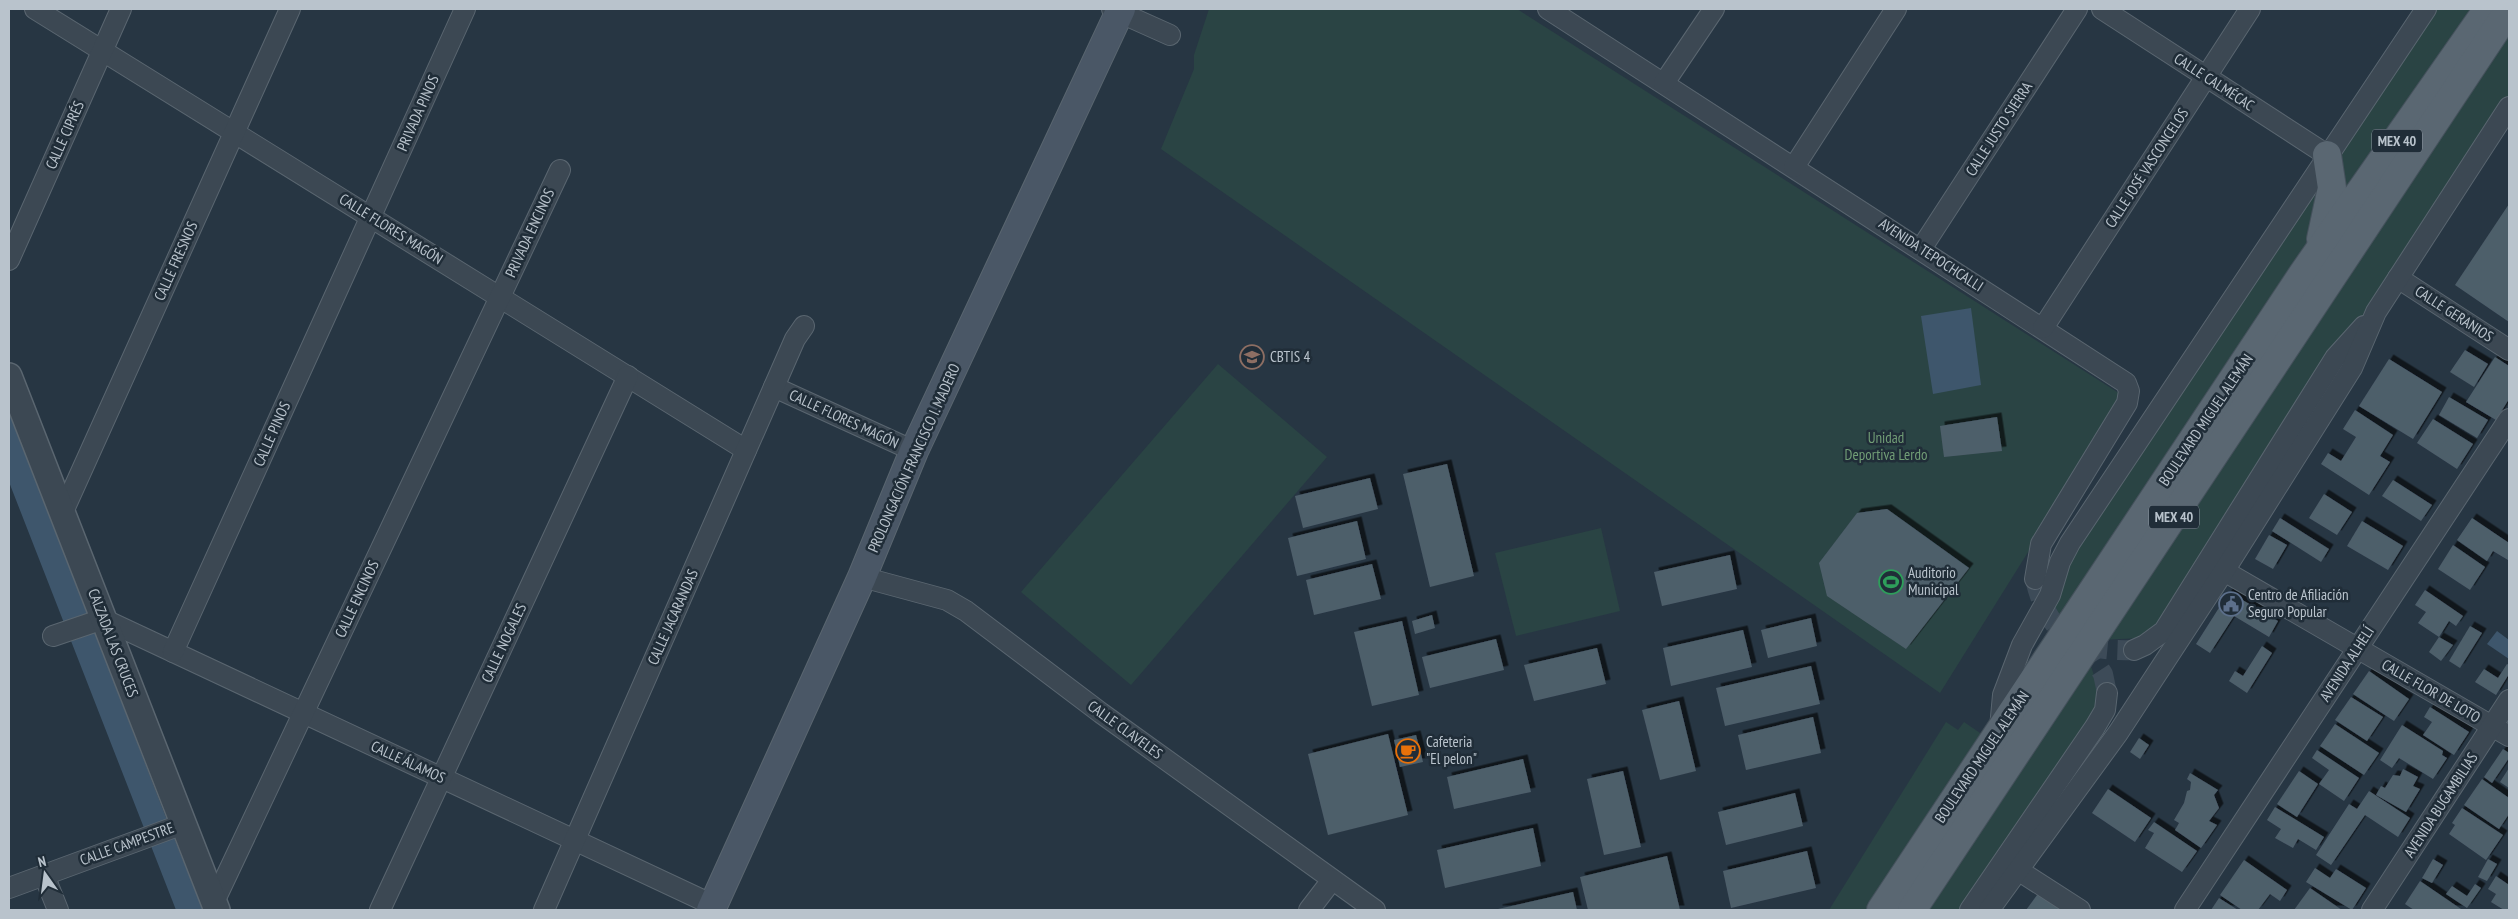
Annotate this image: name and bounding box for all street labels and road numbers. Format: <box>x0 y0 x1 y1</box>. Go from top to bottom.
street label: CALLE CALMÉCAC <box>2171 49 2258 115</box>
street label: PRIVADA PINOS <box>392 72 443 154</box>
street label: CALLE JUSTO SIERRA <box>1961 77 2037 179</box>
street label: CALLE CIPRÉS <box>41 98 88 172</box>
street label: CALLE JOSÉ VASCONCELOS <box>2101 104 2192 231</box>
road number: MEX 40 <box>2372 130 2422 152</box>
street label: PRIVADA ENCINOS <box>501 185 558 280</box>
street label: CALLE FLORES MAGÓN <box>336 189 447 268</box>
street label: AVENIDA TEPOCHCALLI <box>1875 214 1987 295</box>
street label: CALLE FRESNOS <box>150 218 201 303</box>
street label: CALLE GERANIOS <box>2412 281 2497 346</box>
street label: BOULEVARD MIGUEL ALEMÁN <box>2154 350 2257 489</box>
street label: PROLONGACIÓN FRANCISCO I. MADERO <box>863 360 964 555</box>
street label: CALLE FLORES MAGÓN <box>786 385 902 452</box>
street label: CALLE PINOS <box>249 399 294 469</box>
road number: MEX 40 <box>2149 506 2199 528</box>
street label: CALLE ENCINOS <box>330 557 383 641</box>
street label: CALLE JACARANDAS <box>643 566 702 668</box>
street label: CALZADA LAS CRUCES <box>84 586 143 700</box>
street label: CALLE NOGALES <box>477 600 530 686</box>
street label: AVENIDA ALHELÍ <box>2315 622 2378 705</box>
street label: CALLE FLOR DE LOTO <box>2379 655 2484 726</box>
street label: BOULEVARD MIGUEL ALEMÁN <box>1930 687 2033 826</box>
street label: CALLE CLAVELES <box>1084 696 1166 763</box>
street label: CALLE ÁLAMOS <box>368 736 448 787</box>
street label: AVENIDA BUGAMBILIAS <box>2400 749 2482 861</box>
street label: CALLE CAMPESTRE <box>77 818 176 869</box>

